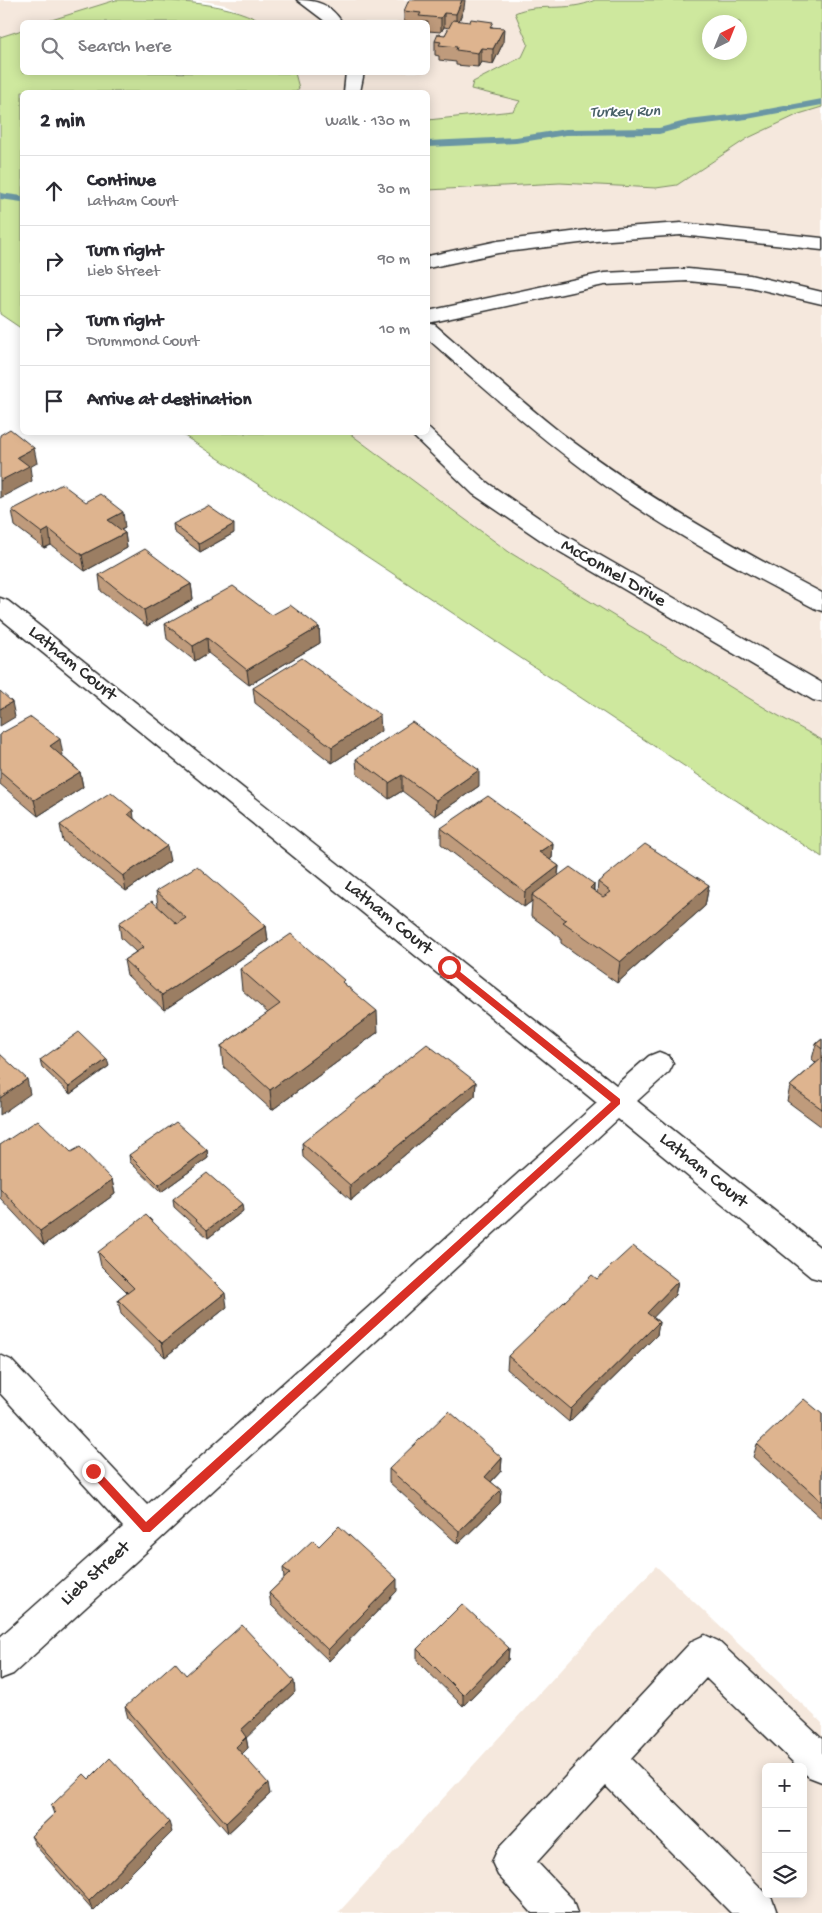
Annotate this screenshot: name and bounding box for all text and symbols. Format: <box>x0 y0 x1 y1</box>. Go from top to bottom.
north arrow <box>702 15 747 60</box>
search box <box>20 20 430 75</box>
icon: search <box>38 34 66 62</box>
text: Search here <box>78 36 172 59</box>
water label: Turkey Run <box>590 103 660 123</box>
text: 2 min <box>40 110 85 135</box>
text: Walk · 130 m <box>325 113 410 132</box>
text: Continue <box>87 170 156 193</box>
icon: ahead <box>40 177 68 205</box>
text: 30 m <box>377 181 410 200</box>
text: Latham Court <box>87 193 178 212</box>
text: Turn right <box>87 240 163 263</box>
icon: right <box>40 247 68 275</box>
text: 90 m <box>378 251 410 270</box>
text: Lieb Street <box>87 263 159 282</box>
text: Turn right <box>87 310 163 333</box>
icon: right <box>40 317 68 345</box>
text: 10 m <box>379 321 410 340</box>
text: Drummond Court <box>87 333 199 352</box>
icon: arrive <box>40 387 68 415</box>
text: Arrive at destination <box>87 389 251 412</box>
street label: McConnel Drive <box>556 535 670 613</box>
street label: Latham Court <box>23 621 123 708</box>
street label: Latham Court <box>339 875 439 962</box>
route start <box>438 956 461 979</box>
street label: Latham Court <box>654 1128 754 1215</box>
route end <box>82 1460 105 1483</box>
street label: Lieb Street <box>56 1535 137 1611</box>
map controls <box>762 1763 807 1898</box>
button: + <box>762 1763 807 1808</box>
button: − <box>762 1808 807 1853</box>
button: layers <box>762 1853 807 1898</box>

